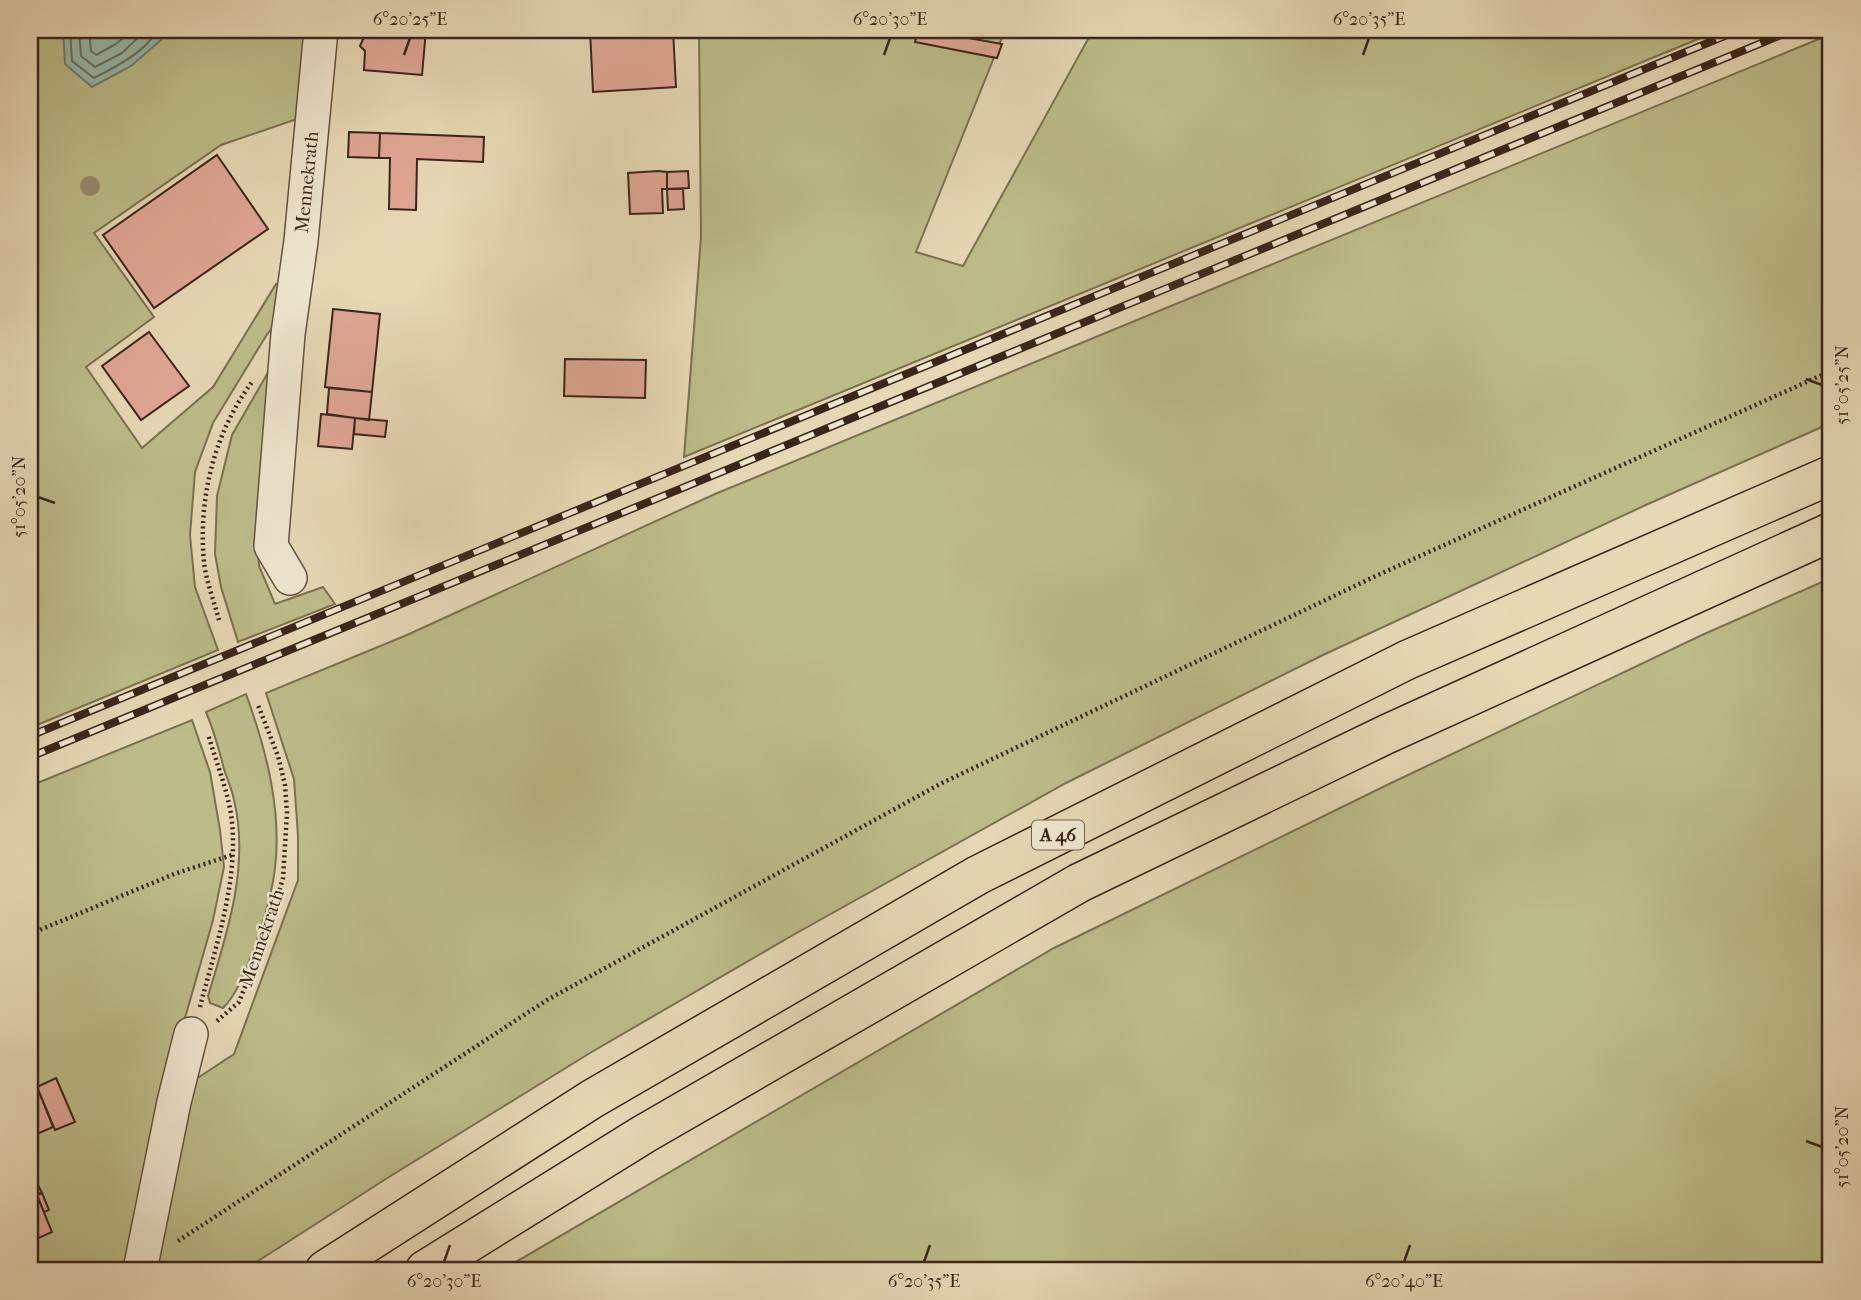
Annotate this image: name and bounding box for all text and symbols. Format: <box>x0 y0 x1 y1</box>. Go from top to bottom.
text: 6°20'25"E <box>373 9 447 30</box>
text: 6°20'30"E <box>853 9 927 30</box>
text: 6°20'35"E <box>1333 9 1405 30</box>
street label: Mennekrath <box>291 130 323 234</box>
text: 51°05'25"N <box>1832 345 1853 425</box>
text: 51°05'20"N <box>9 456 30 538</box>
road number: A 46 <box>1032 820 1084 850</box>
street label: Mennekrath <box>235 886 289 990</box>
text: 51°05'20"N <box>1832 1106 1853 1188</box>
text: 6°20'30"E <box>407 1271 481 1292</box>
text: 6°20'35"E <box>888 1271 960 1292</box>
text: 6°20'40"E <box>1365 1271 1443 1292</box>

